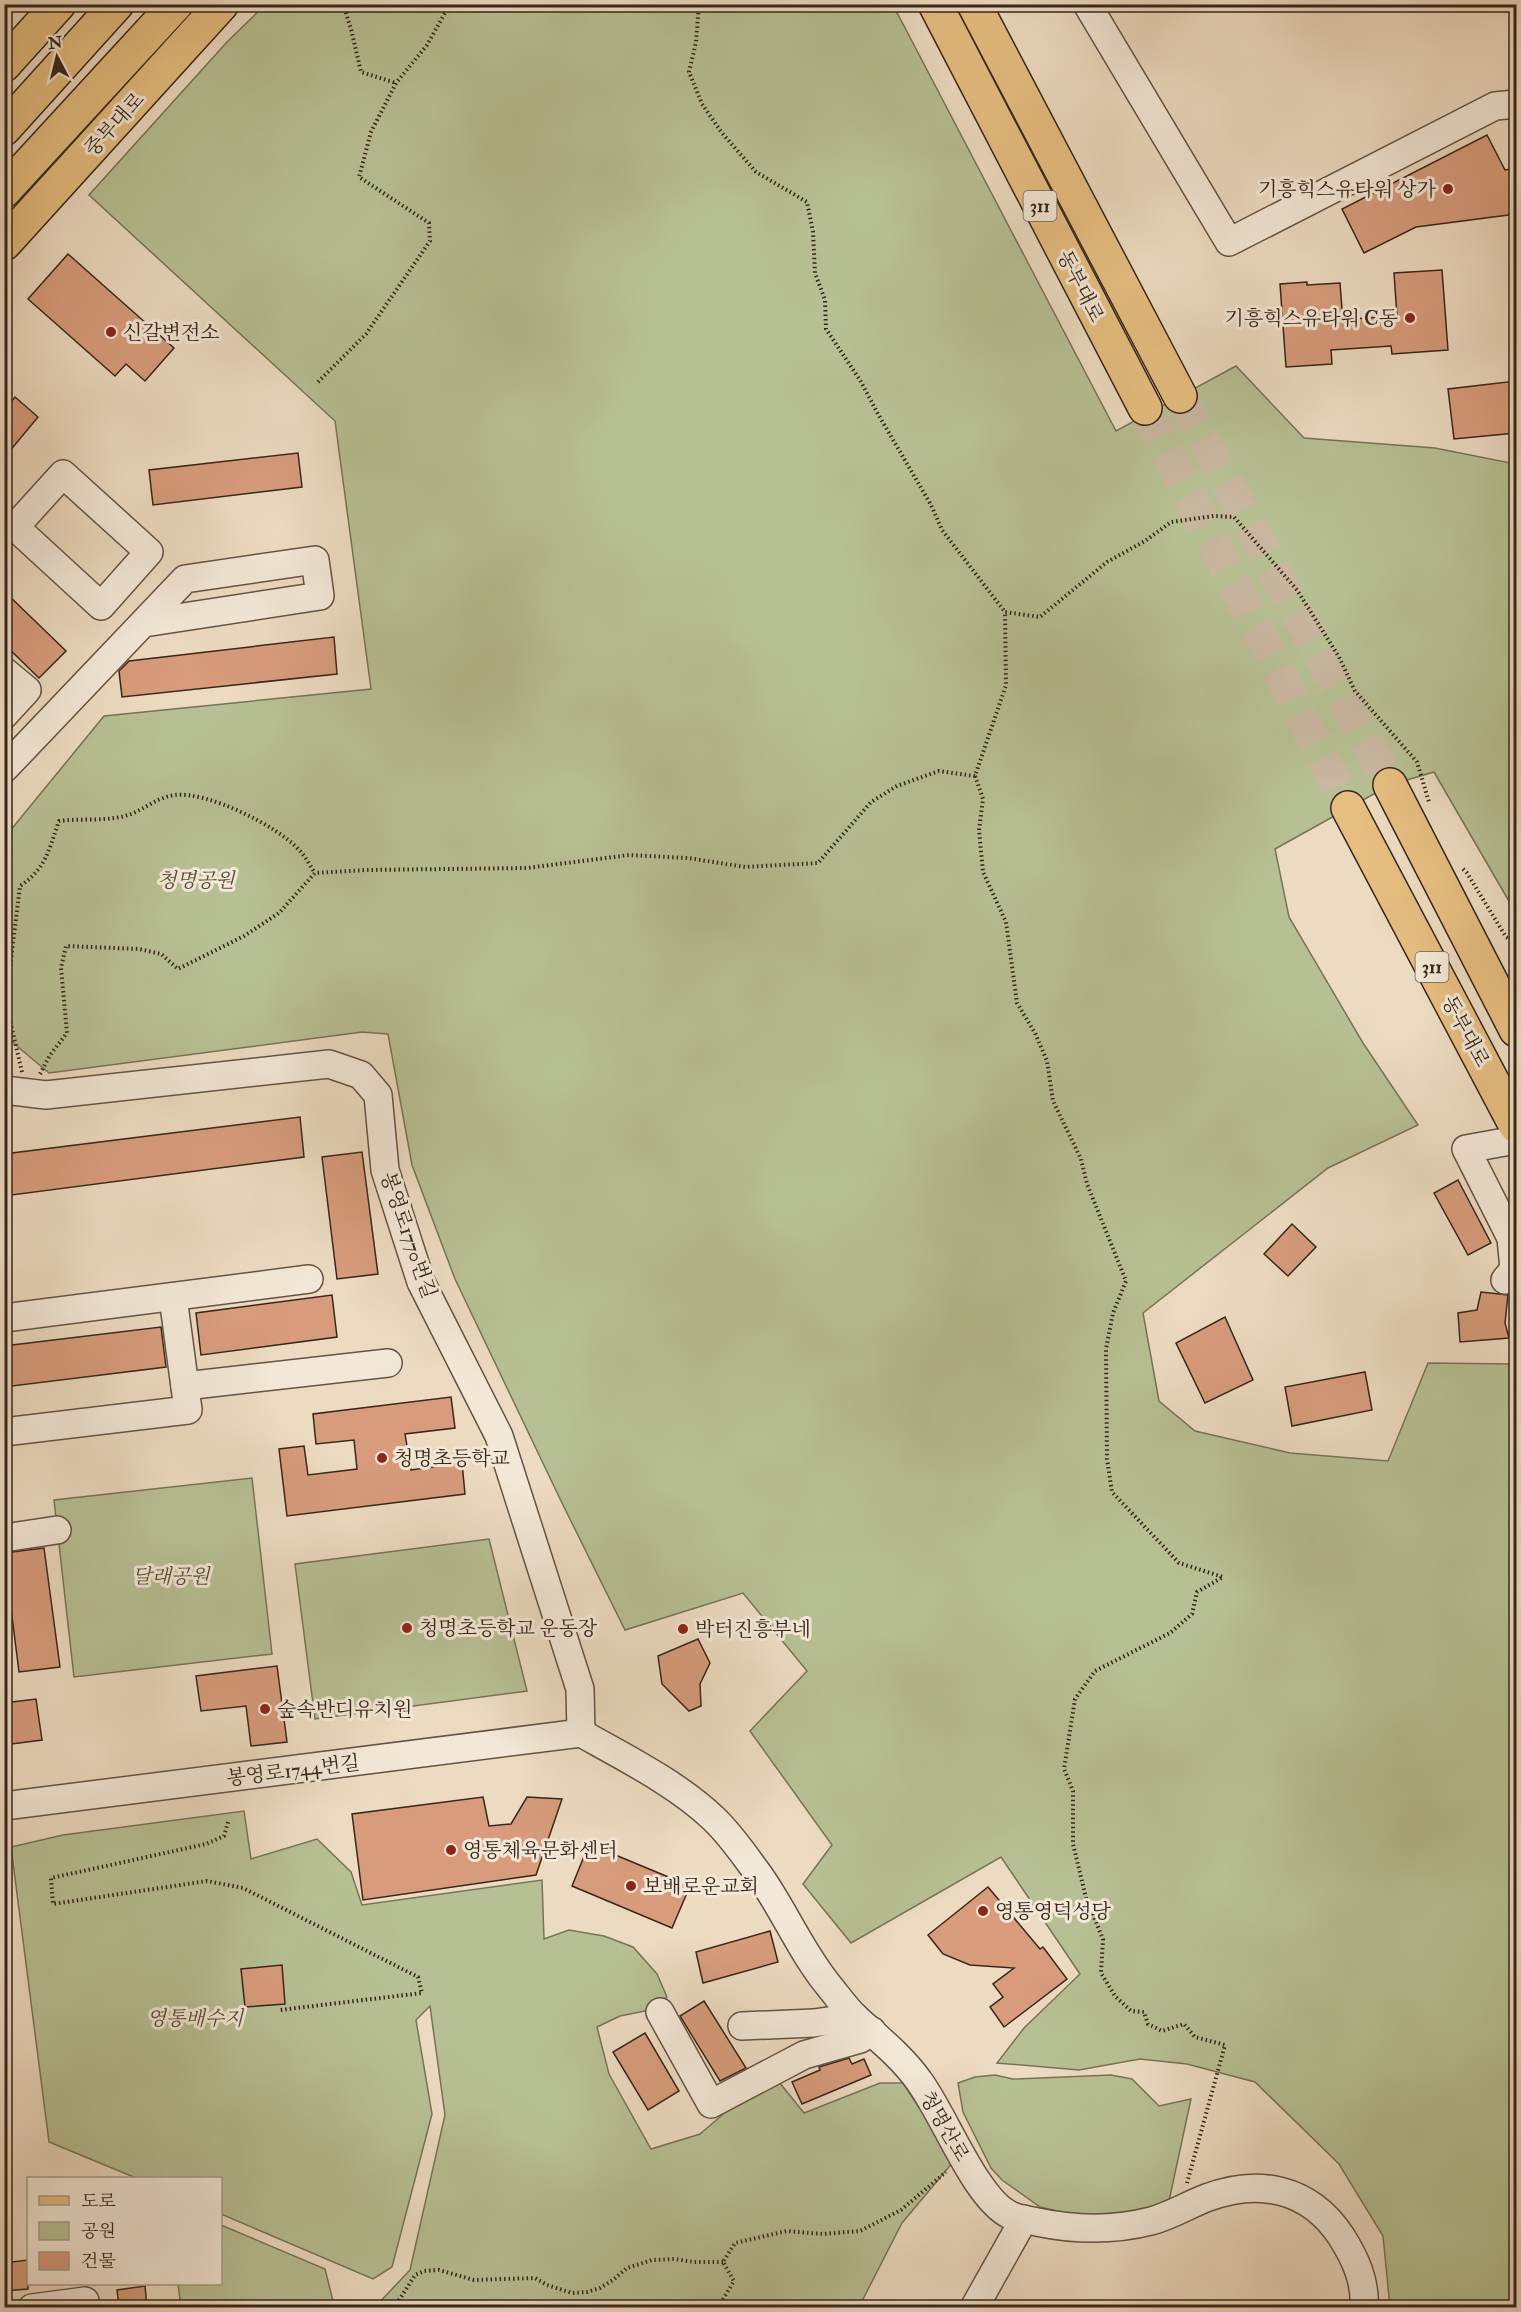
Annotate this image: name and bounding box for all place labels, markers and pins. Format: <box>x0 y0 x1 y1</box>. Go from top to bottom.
place label: 기흥힉스유타워 상가 <box>1258 177 1437 202</box>
marker: 기흥힉스유타워 상가 <box>1441 182 1455 196</box>
place label: 기흥힉스유타워 C동 <box>1225 306 1398 331</box>
marker: 기흥힉스유타워 C동 <box>1403 311 1417 325</box>
place label: 신갈변전소 <box>123 320 220 345</box>
marker: 신갈변전소 <box>104 325 118 339</box>
place label: 청명초등학교 <box>394 1446 511 1471</box>
marker: 청명초등학교 <box>375 1451 389 1465</box>
place label: 청명초등학교 운동장 <box>419 1616 598 1641</box>
place label: 박터진흥부네 <box>695 1617 811 1642</box>
marker: 청명초등학교 운동장 <box>400 1621 414 1635</box>
marker: 박터진흥부네 <box>676 1622 690 1636</box>
place label: 숲속반디유치원 <box>277 1697 412 1722</box>
marker: 숲속반디유치원 <box>258 1702 272 1716</box>
place label: 영통체육문화센터 <box>463 1838 618 1863</box>
marker: 영통체육문화센터 <box>444 1843 458 1857</box>
place label: 보배로운교회 <box>643 1874 759 1899</box>
marker: 보배로운교회 <box>624 1879 638 1893</box>
place label: 영통영덕성당 <box>995 1899 1112 1924</box>
marker: 영통영덕성당 <box>976 1904 990 1918</box>

